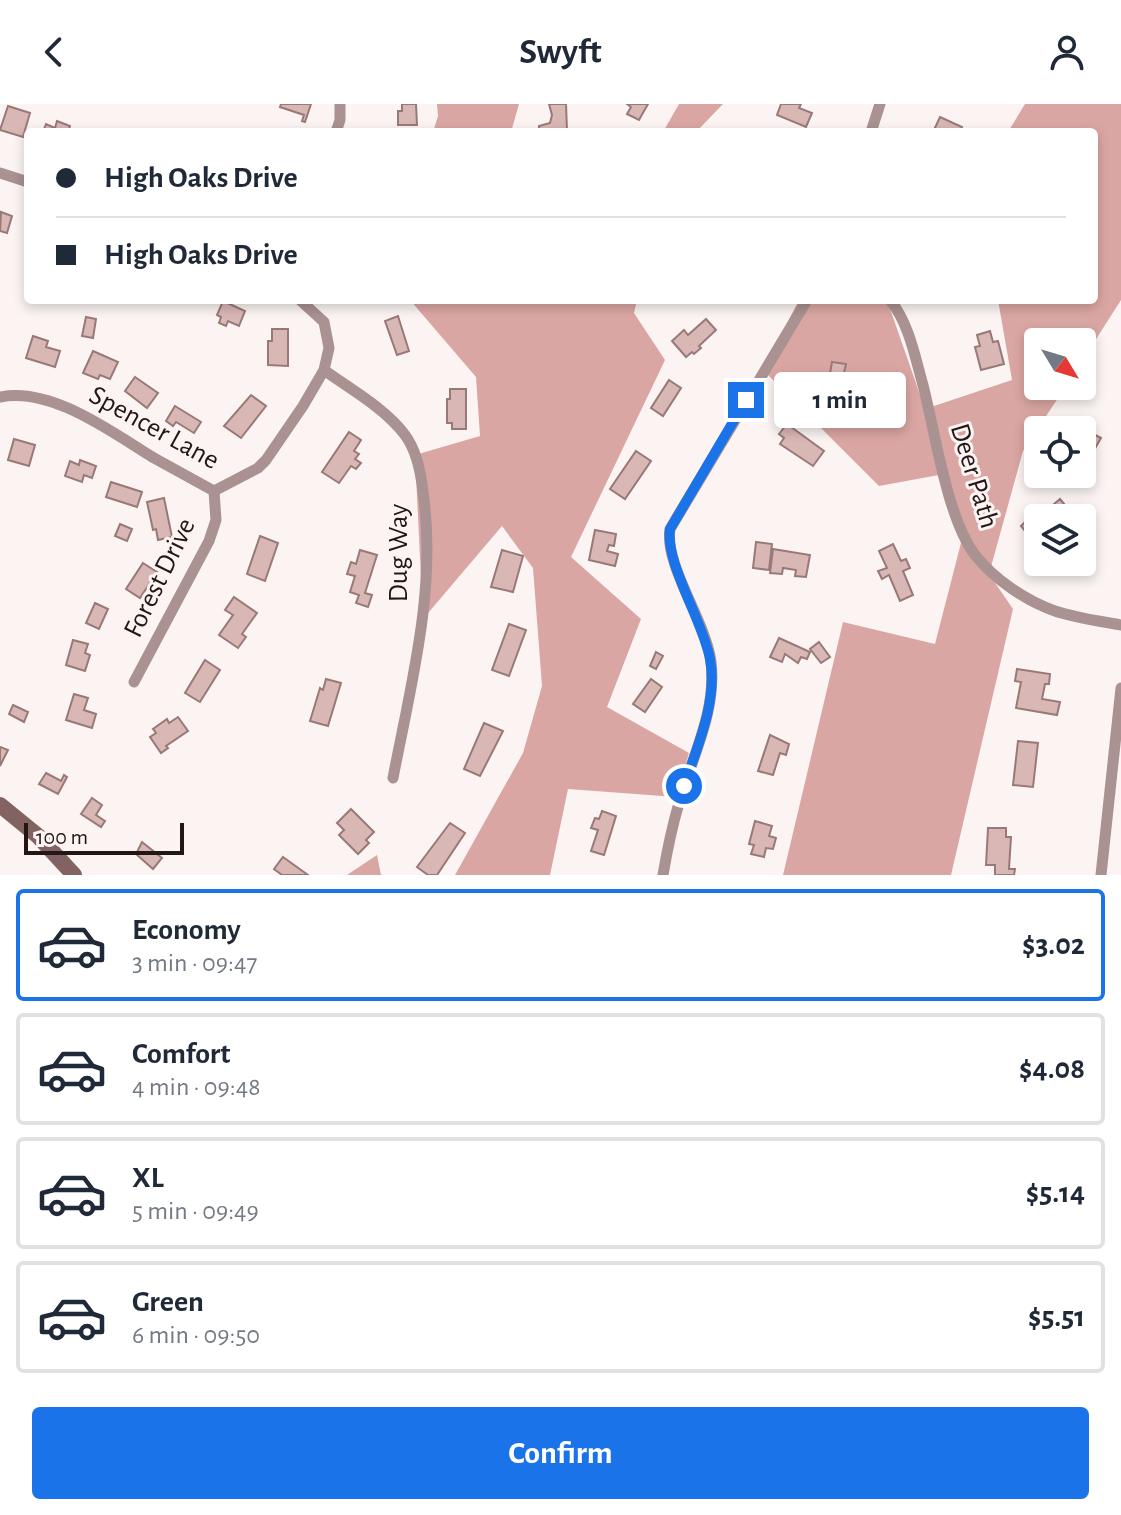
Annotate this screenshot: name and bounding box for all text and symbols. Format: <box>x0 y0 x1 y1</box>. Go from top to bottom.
icon: back <box>32 30 76 74</box>
icon: person <box>1045 30 1089 74</box>
text: Swyft <box>519 34 602 70</box>
text: High Oaks Drive <box>104 163 298 193</box>
text: High Oaks Drive <box>104 240 298 270</box>
north arrow <box>1024 328 1096 400</box>
map controls <box>1024 328 1096 576</box>
callout: 1 min <box>774 372 906 428</box>
street label: Spencer Lane <box>84 381 224 475</box>
route end <box>728 382 764 418</box>
text: 1 min <box>813 387 867 413</box>
button: locate <box>1024 416 1096 488</box>
street label: Deer Path <box>945 420 1003 532</box>
street label: Dug Way <box>385 504 413 602</box>
button: layers <box>1024 504 1096 576</box>
street label: Forest Drive <box>119 514 201 642</box>
route start <box>666 768 702 804</box>
scale bar <box>24 819 184 855</box>
text: 100 m <box>36 826 88 848</box>
icon: car <box>36 909 108 981</box>
text: Economy <box>132 915 241 945</box>
text: $3.02 <box>1022 930 1085 960</box>
text: 3 min · 09:47 <box>132 950 257 976</box>
icon: car <box>36 1033 108 1105</box>
text: Comfort <box>132 1039 231 1069</box>
text: $4.08 <box>1019 1054 1085 1084</box>
text: 4 min · 09:48 <box>132 1074 261 1100</box>
icon: car <box>36 1157 108 1229</box>
text: XL <box>132 1163 164 1193</box>
text: $5.14 <box>1026 1178 1085 1208</box>
text: 5 min · 09:49 <box>132 1198 259 1224</box>
icon: car <box>36 1281 108 1353</box>
text: Green <box>132 1287 204 1317</box>
text: $5.51 <box>1028 1302 1085 1332</box>
text: 6 min · 09:50 <box>132 1322 260 1348</box>
button: Confirm <box>32 1407 1089 1499</box>

